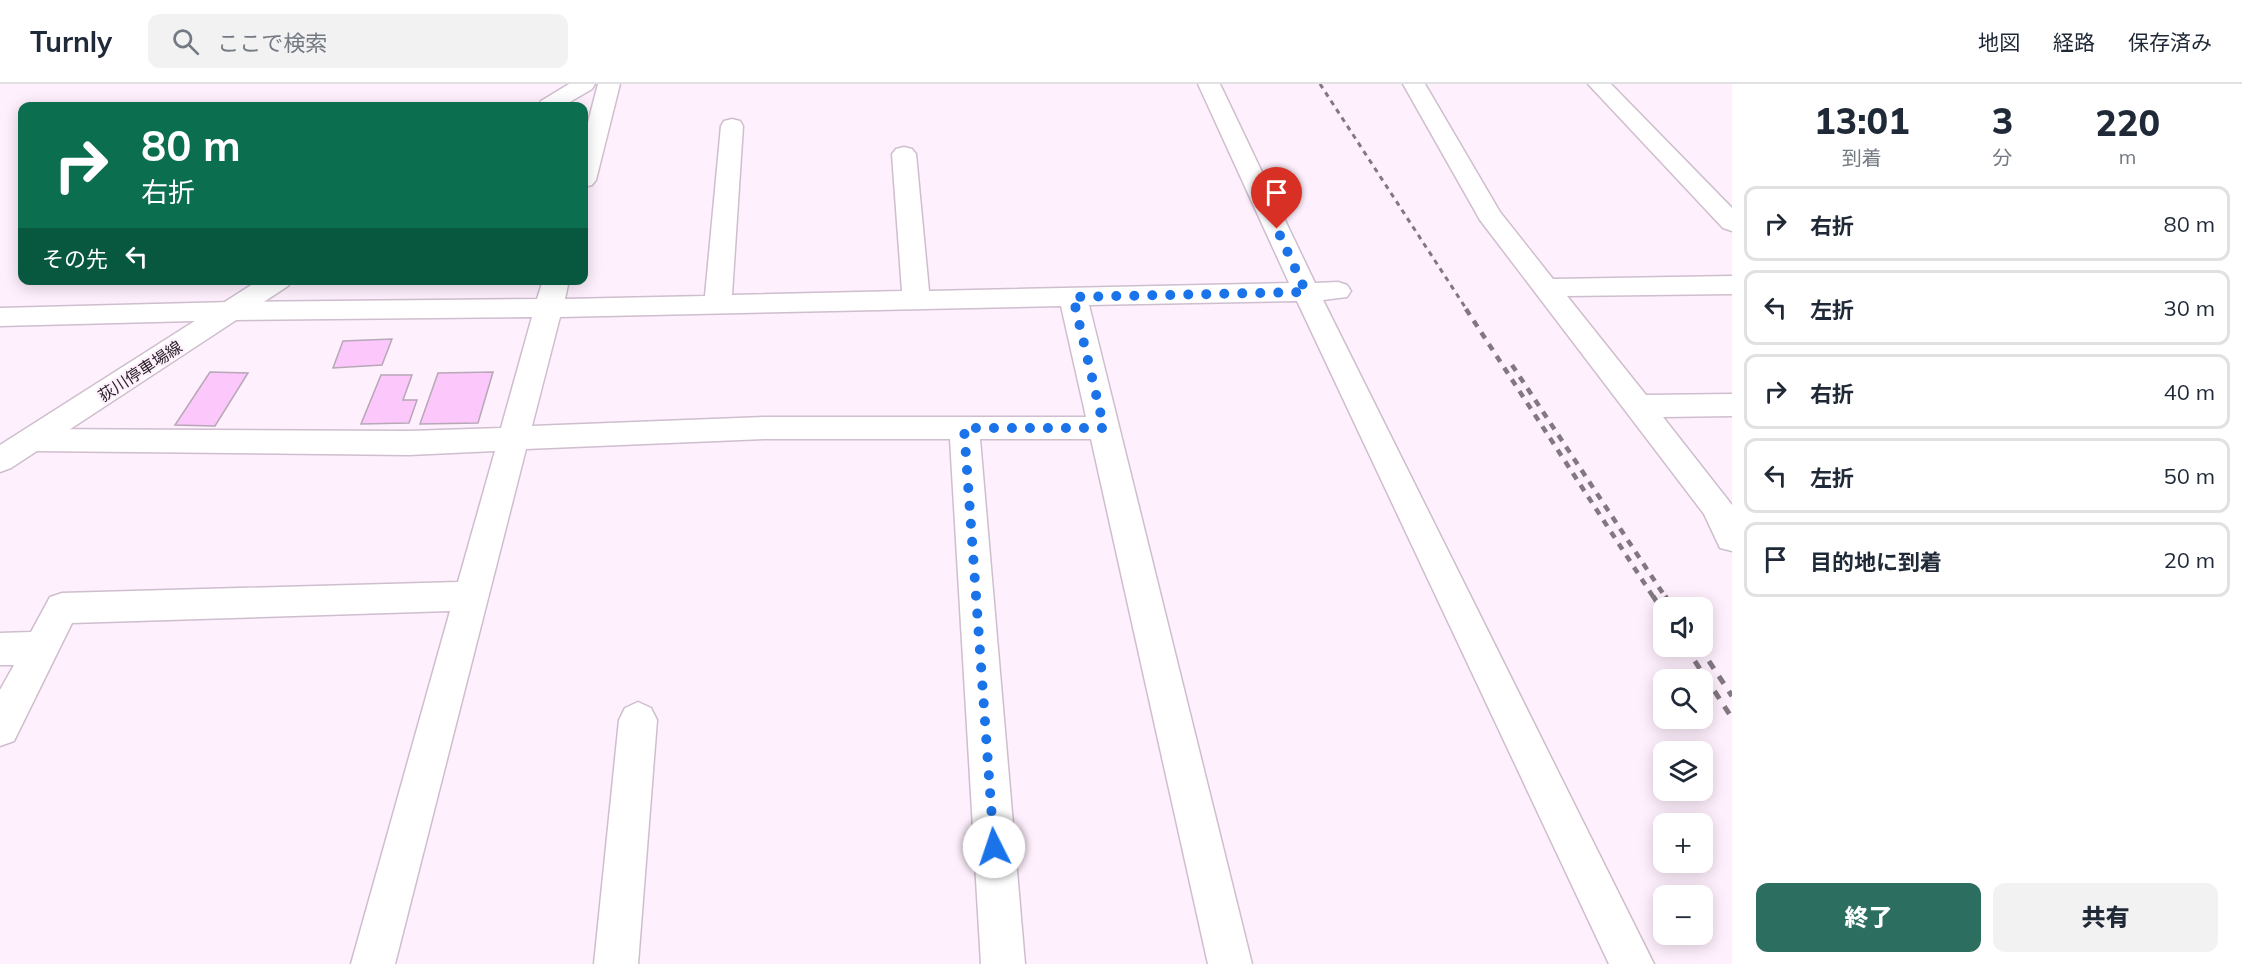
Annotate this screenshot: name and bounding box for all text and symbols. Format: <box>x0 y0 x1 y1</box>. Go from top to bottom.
search box <box>148 14 568 68</box>
text: Turnly <box>30 24 112 59</box>
icon: search <box>169 25 202 58</box>
text: ここで検索 <box>217 29 327 57</box>
text: 地図 <box>1978 29 2020 55</box>
text: 経路 <box>2053 29 2095 55</box>
text: 保存済み <box>2128 29 2212 55</box>
text: 13:01 <box>1814 98 1910 143</box>
text: 3 <box>1992 98 2013 143</box>
text: 220 <box>2095 100 2160 145</box>
text: 80 m <box>141 119 241 172</box>
icon: right <box>42 126 120 204</box>
text: m <box>2119 144 2136 169</box>
text: 到着 <box>1842 145 1882 170</box>
text: 分 <box>1992 145 2012 170</box>
pin <box>1251 167 1302 229</box>
text: 右折 <box>141 175 195 209</box>
icon: arrive <box>1260 176 1293 209</box>
icon: right <box>1759 207 1792 240</box>
text: 80 m <box>2164 210 2215 238</box>
text: 右折 <box>1810 212 1854 240</box>
icon: left <box>120 240 153 273</box>
text: その先 <box>42 245 108 273</box>
icon: left <box>1759 291 1792 324</box>
text: 30 m <box>2164 294 2215 322</box>
text: 左折 <box>1810 296 1854 324</box>
street label: 荻川停車場線 <box>94 336 186 406</box>
icon: right <box>1759 375 1792 408</box>
text: 40 m <box>2164 378 2215 406</box>
text: 右折 <box>1810 380 1854 408</box>
icon: left <box>1759 459 1792 492</box>
text: 50 m <box>2164 462 2215 490</box>
text: 左折 <box>1810 464 1854 492</box>
icon: arrive <box>1759 543 1792 576</box>
text: 20 m <box>2164 546 2215 574</box>
text: 目的地に到着 <box>1810 548 1942 576</box>
map controls <box>1653 597 1713 945</box>
button: sound <box>1653 597 1713 657</box>
button: search <box>1653 669 1713 729</box>
button: layers <box>1653 741 1713 801</box>
button: + <box>1653 813 1713 873</box>
position arrow <box>962 815 1026 879</box>
button: 終了 <box>1756 883 1981 952</box>
button: 共有 <box>1993 883 2218 952</box>
button: − <box>1653 885 1713 945</box>

